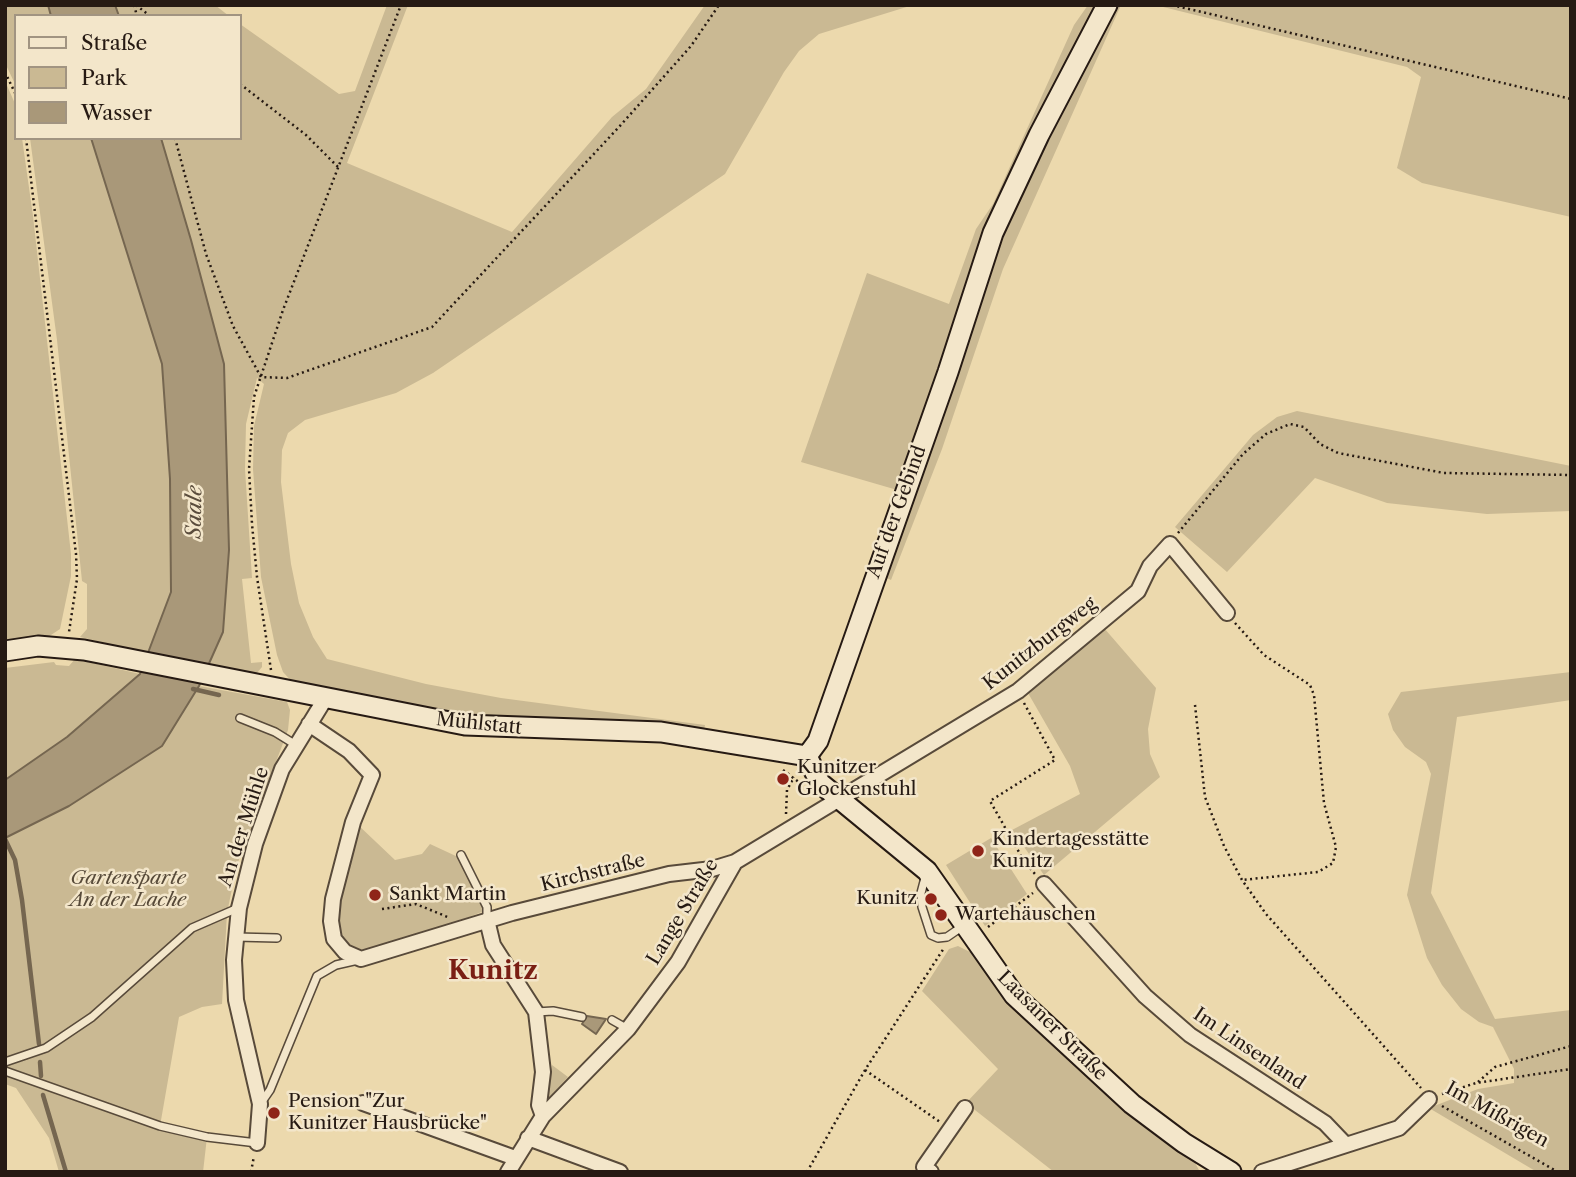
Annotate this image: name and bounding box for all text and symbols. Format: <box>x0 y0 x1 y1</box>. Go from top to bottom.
legend <box>14 14 242 140</box>
text: Straße <box>81 30 147 55</box>
text: Park <box>81 65 127 90</box>
text: Wasser <box>81 100 152 125</box>
street label: Auf der Gebind <box>862 443 932 581</box>
water label: Saale <box>182 485 208 539</box>
street label: Kunitzburgweg <box>979 593 1101 695</box>
street label: Mühlstatt <box>435 708 523 740</box>
place label: Kunitzer Glockenstuhl <box>797 757 916 801</box>
street label: An der Mühle <box>214 764 274 890</box>
marker: Kunitzer Glockenstuhl <box>775 771 791 787</box>
place label: Kindertagesstätte Kunitz <box>992 829 1149 873</box>
marker: Kindertagesstätte Kunitz <box>970 843 986 859</box>
street label: Kirchstraße <box>538 849 648 897</box>
street label: Lange Straße <box>642 855 724 969</box>
park label: Gartensparte An der Lache <box>70 868 186 912</box>
place label: Sankt Martin <box>389 884 506 906</box>
marker: Sankt Martin <box>367 887 383 903</box>
place label: Kunitz <box>856 888 917 910</box>
marker: Kunitz <box>923 891 939 907</box>
place label: Wartehäuschen <box>955 904 1096 926</box>
marker: Wartehäuschen <box>933 907 949 923</box>
district label: Kunitz <box>448 955 538 987</box>
street label: Laasaner Straße <box>992 966 1112 1086</box>
street label: Im Linsenland <box>1189 1003 1309 1095</box>
street label: Im Mißrigen <box>1441 1077 1553 1153</box>
place label: Pension "Zur Kunitzer Hausbrücke" <box>288 1091 487 1135</box>
marker: Pension "Zur Kunitzer Hausbrücke" <box>266 1105 282 1121</box>

